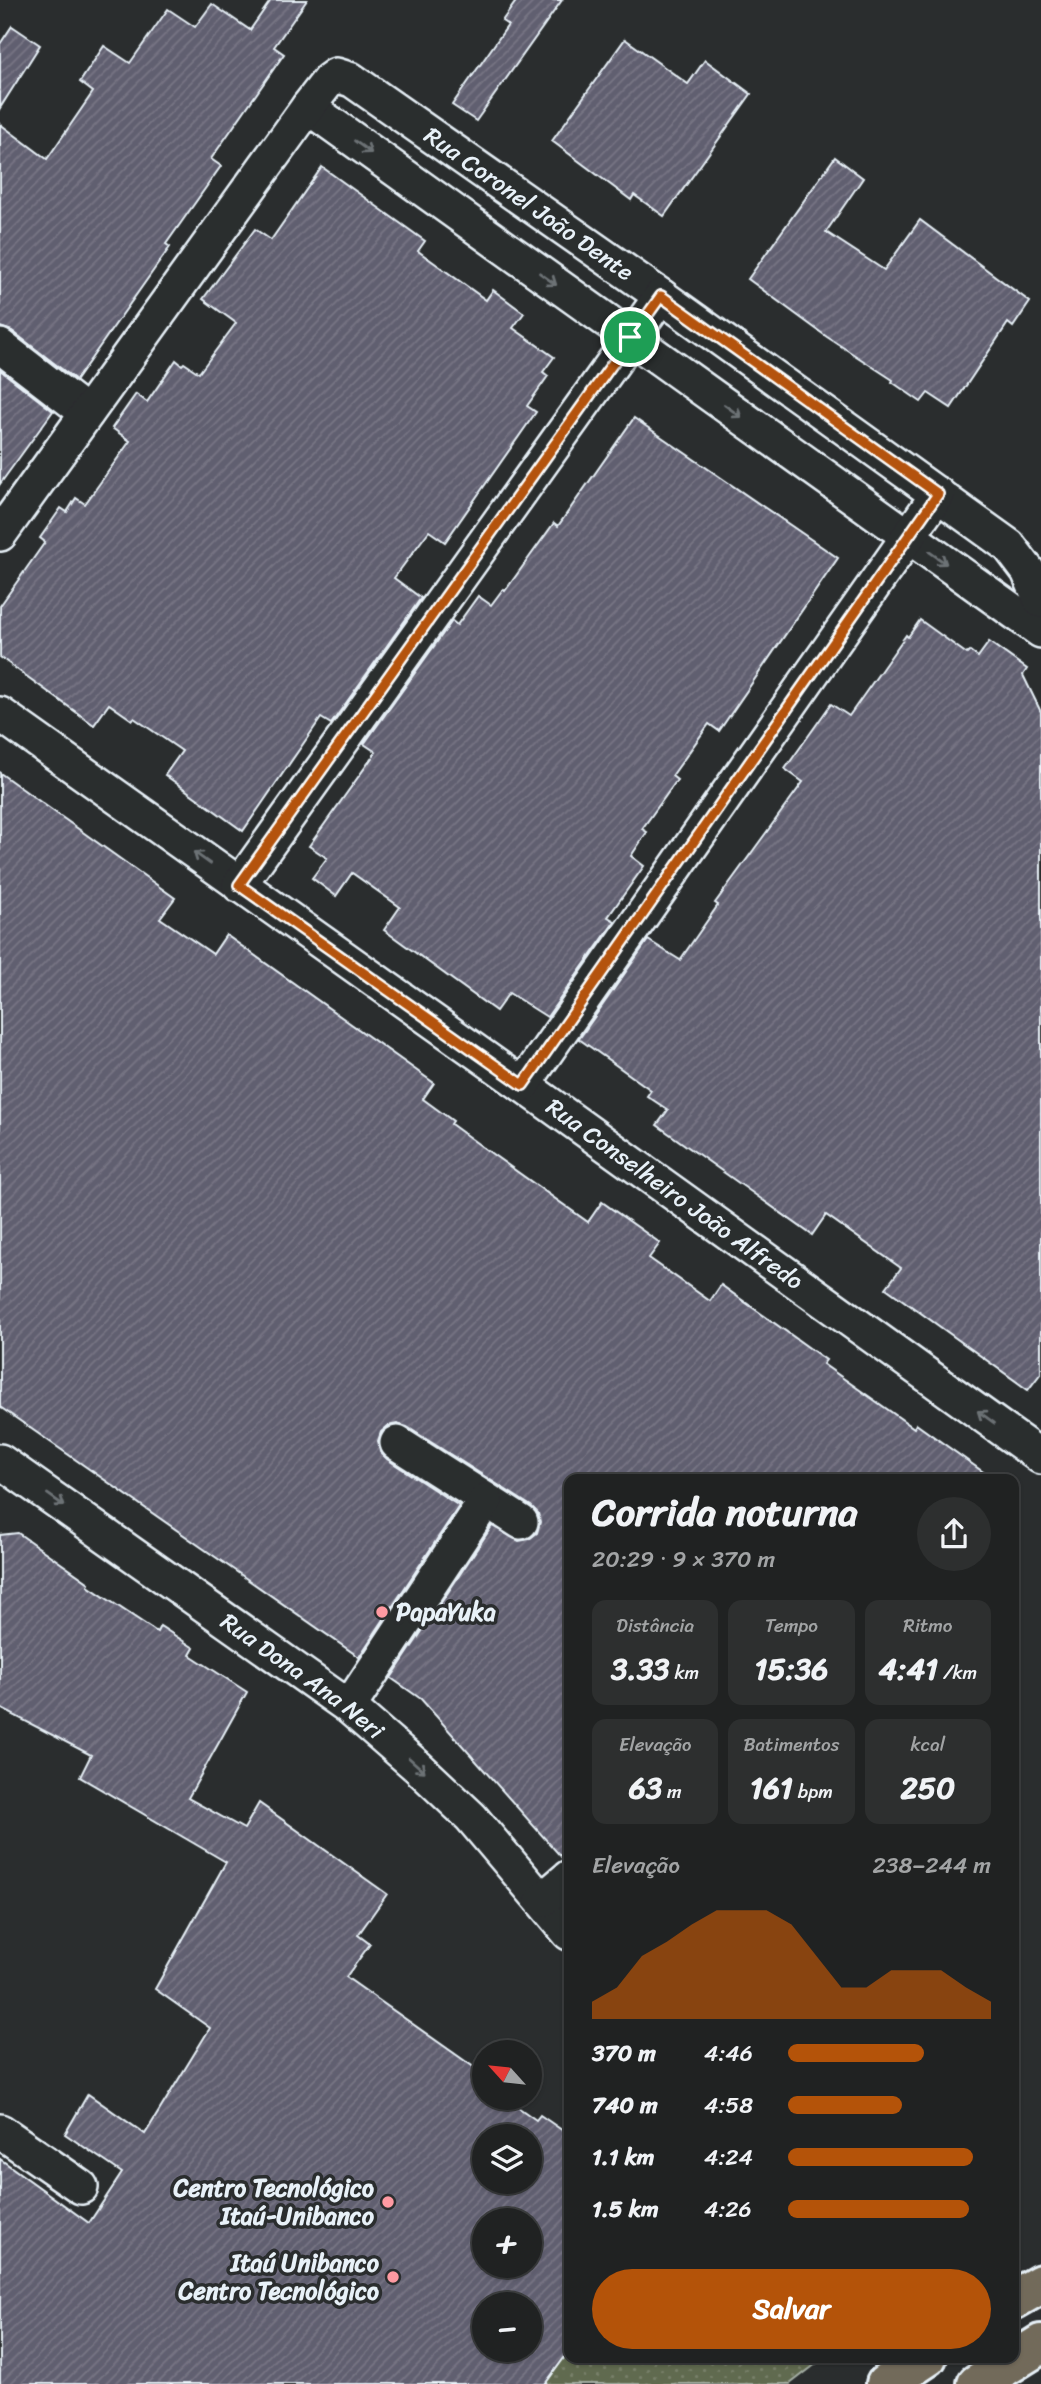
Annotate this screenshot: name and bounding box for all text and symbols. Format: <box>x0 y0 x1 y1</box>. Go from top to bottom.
street label: Rua Coronel João Dente <box>415 115 643 292</box>
one-way arrow <box>353 139 372 154</box>
one-way arrow <box>538 272 557 286</box>
pin <box>600 307 660 367</box>
icon: arrive <box>611 318 649 356</box>
one-way arrow <box>723 404 742 418</box>
one-way arrow <box>928 551 947 565</box>
one-way arrow <box>193 851 212 866</box>
street label: Rua Conselheiro João Alfredo <box>537 1087 813 1301</box>
one-way arrow <box>977 1410 996 1424</box>
text: Corrida noturna <box>592 1479 858 1546</box>
one-way arrow <box>46 1493 65 1507</box>
button: share <box>917 1497 991 1571</box>
text: 20:29 · 9 × 370 m <box>592 1539 775 1580</box>
place label: PapaYuka <box>396 1591 496 1633</box>
street label: Rua Dona Ana Neri <box>211 1601 395 1751</box>
marker: PapaYuka <box>374 1604 390 1620</box>
text: Distância <box>616 1609 694 1642</box>
text: Tempo <box>765 1609 818 1642</box>
text: Ritmo <box>903 1609 952 1642</box>
text: 3.33 <box>611 1642 670 1696</box>
text: 15:36 <box>755 1642 828 1696</box>
text: 4:41 <box>879 1642 938 1696</box>
text: km <box>670 1656 699 1689</box>
text: /km <box>938 1656 977 1689</box>
text: Elevação <box>619 1728 691 1761</box>
text: Batimentos <box>744 1728 839 1761</box>
text: kcal <box>911 1728 945 1761</box>
one-way arrow <box>408 1757 425 1774</box>
text: 63 <box>629 1761 662 1815</box>
text: 161 <box>750 1761 793 1815</box>
text: 250 <box>901 1761 955 1815</box>
text: m <box>662 1775 682 1808</box>
text: bpm <box>793 1775 833 1808</box>
text: Elevação <box>592 1845 680 1886</box>
text: 238–244 m <box>873 1845 991 1886</box>
text: 370 m <box>592 2033 656 2074</box>
text: 4:46 <box>704 2033 753 2074</box>
north arrow <box>472 2040 542 2110</box>
map controls <box>472 2040 542 2362</box>
text: 740 m <box>592 2085 658 2126</box>
text: 4:58 <box>704 2085 753 2126</box>
button: layers <box>472 2124 542 2194</box>
text: 1.1 km <box>592 2137 655 2178</box>
text: 4:24 <box>704 2137 753 2178</box>
place label: Centro Tecnológico Itaú-Unibanco <box>173 2167 375 2237</box>
text: 1.5 km <box>592 2189 659 2230</box>
text: 4:26 <box>704 2189 752 2230</box>
marker: Centro Tecnológico Itaú-Unibanco <box>380 2194 396 2210</box>
button: + <box>472 2208 542 2278</box>
place label: Itaú Unibanco Centro Tecnológico <box>178 2242 380 2312</box>
marker: Itaú Unibanco Centro Tecnológico <box>385 2269 401 2285</box>
button: Salvar <box>592 2269 991 2349</box>
button: − <box>472 2292 542 2362</box>

